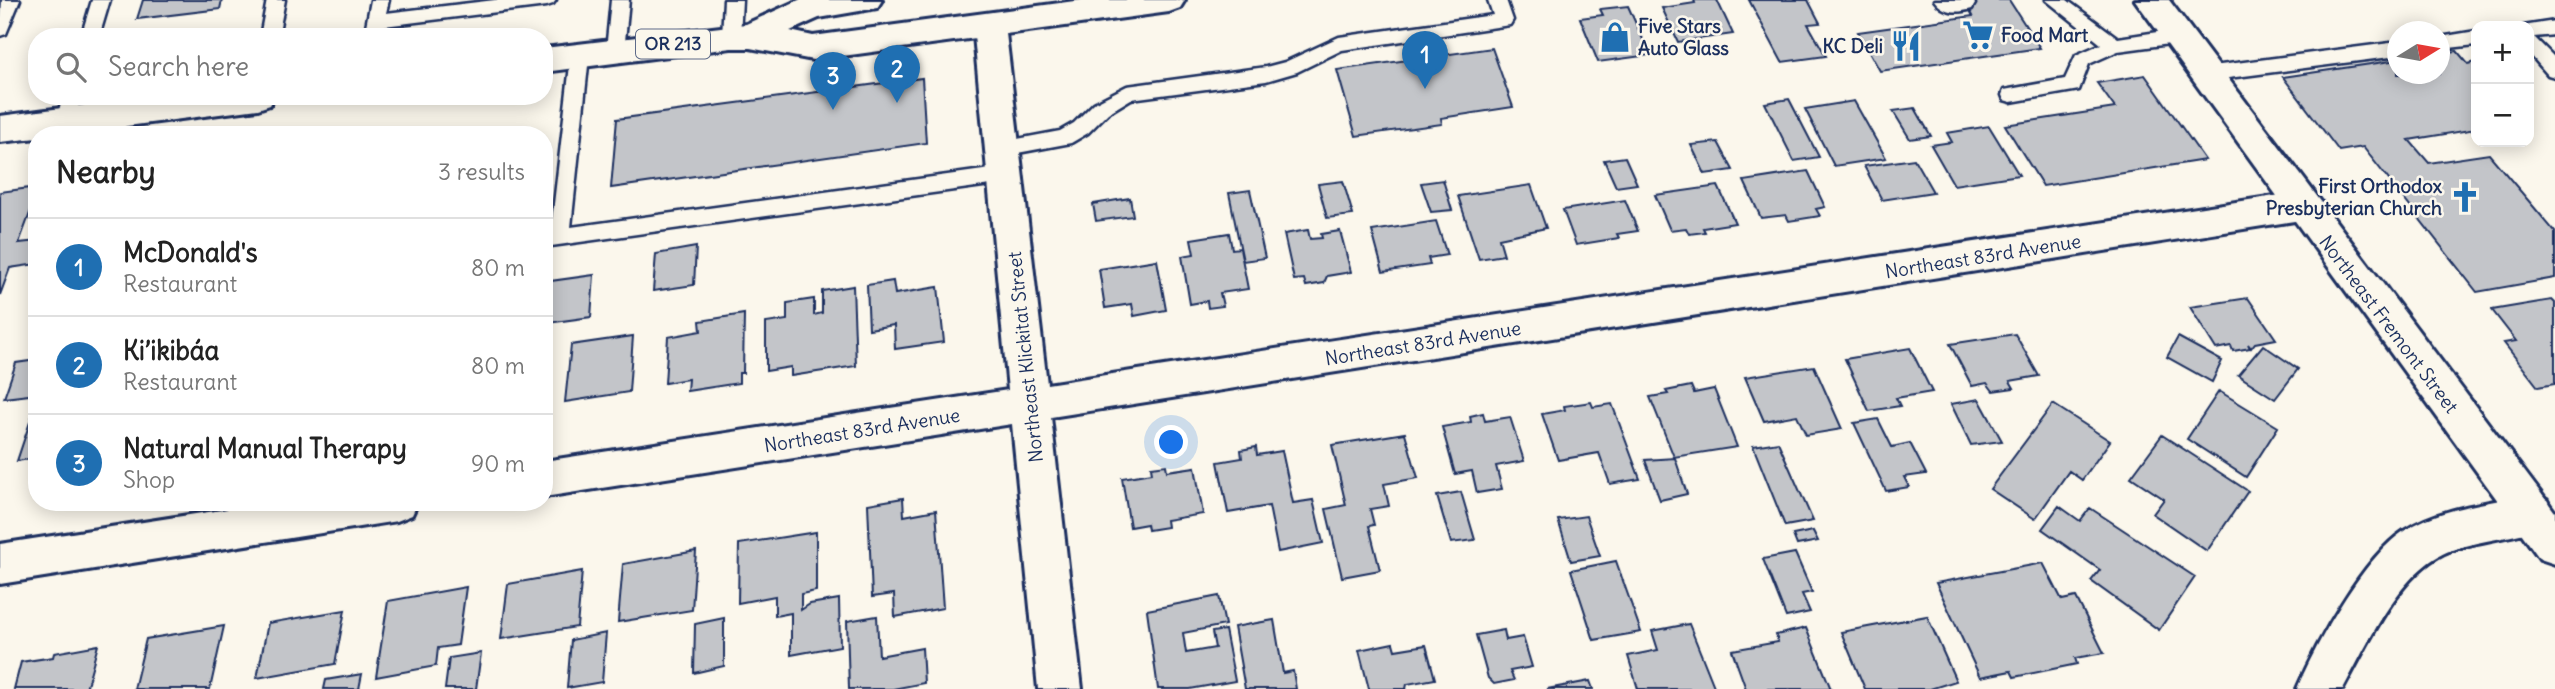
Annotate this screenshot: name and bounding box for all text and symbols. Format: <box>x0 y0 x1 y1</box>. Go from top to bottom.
place label: Five Stars Auto Glass <box>1638 14 1729 60</box>
supermarket icon: Food Mart <box>1961 18 1995 52</box>
shop icon: Five Stars Auto Glass <box>1598 20 1632 54</box>
north arrow <box>2387 21 2450 84</box>
map controls <box>2471 21 2534 147</box>
button: + <box>2471 21 2534 84</box>
place label: Food Mart <box>2001 23 2089 47</box>
search box <box>28 28 553 105</box>
road number: OR 213 <box>636 29 710 58</box>
restaurant icon: KC Deli <box>1889 29 1923 63</box>
pin: 1 <box>1402 31 1448 89</box>
place label: KC Deli <box>1822 34 1883 58</box>
pin: 2 <box>874 45 920 103</box>
icon: search <box>52 48 90 86</box>
text: Search here <box>108 50 249 83</box>
pin: 3 <box>810 52 856 110</box>
button: − <box>2471 84 2534 147</box>
text: Nearby <box>56 153 156 191</box>
text: 3 results <box>438 157 525 186</box>
place label: First Orthodox Presbyterian Church <box>2266 174 2443 220</box>
church icon: First Orthodox Presbyterian Church <box>2448 180 2482 214</box>
street label: Northeast 83rd Avenue <box>1883 229 2083 283</box>
street label: Northeast Fremont Street <box>2314 230 2464 418</box>
text: McDonald's <box>123 236 258 269</box>
street label: Northeast Klickitat Street <box>1002 250 1048 464</box>
text: 1 <box>74 253 84 282</box>
text: 80 m <box>471 253 525 282</box>
text: Restaurant <box>123 269 237 298</box>
street label: Northeast 83rd Avenue <box>1323 316 1523 370</box>
text: Ki’ikibáa <box>123 334 219 367</box>
text: 2 <box>73 351 85 380</box>
text: 80 m <box>471 351 525 380</box>
text: Restaurant <box>123 367 237 396</box>
street label: Northeast 83rd Avenue <box>762 403 962 457</box>
your location <box>1154 425 1188 459</box>
text: Natural Manual Therapy <box>123 432 407 465</box>
text: 3 <box>72 449 86 478</box>
text: 90 m <box>471 449 525 478</box>
text: Shop <box>123 465 175 494</box>

